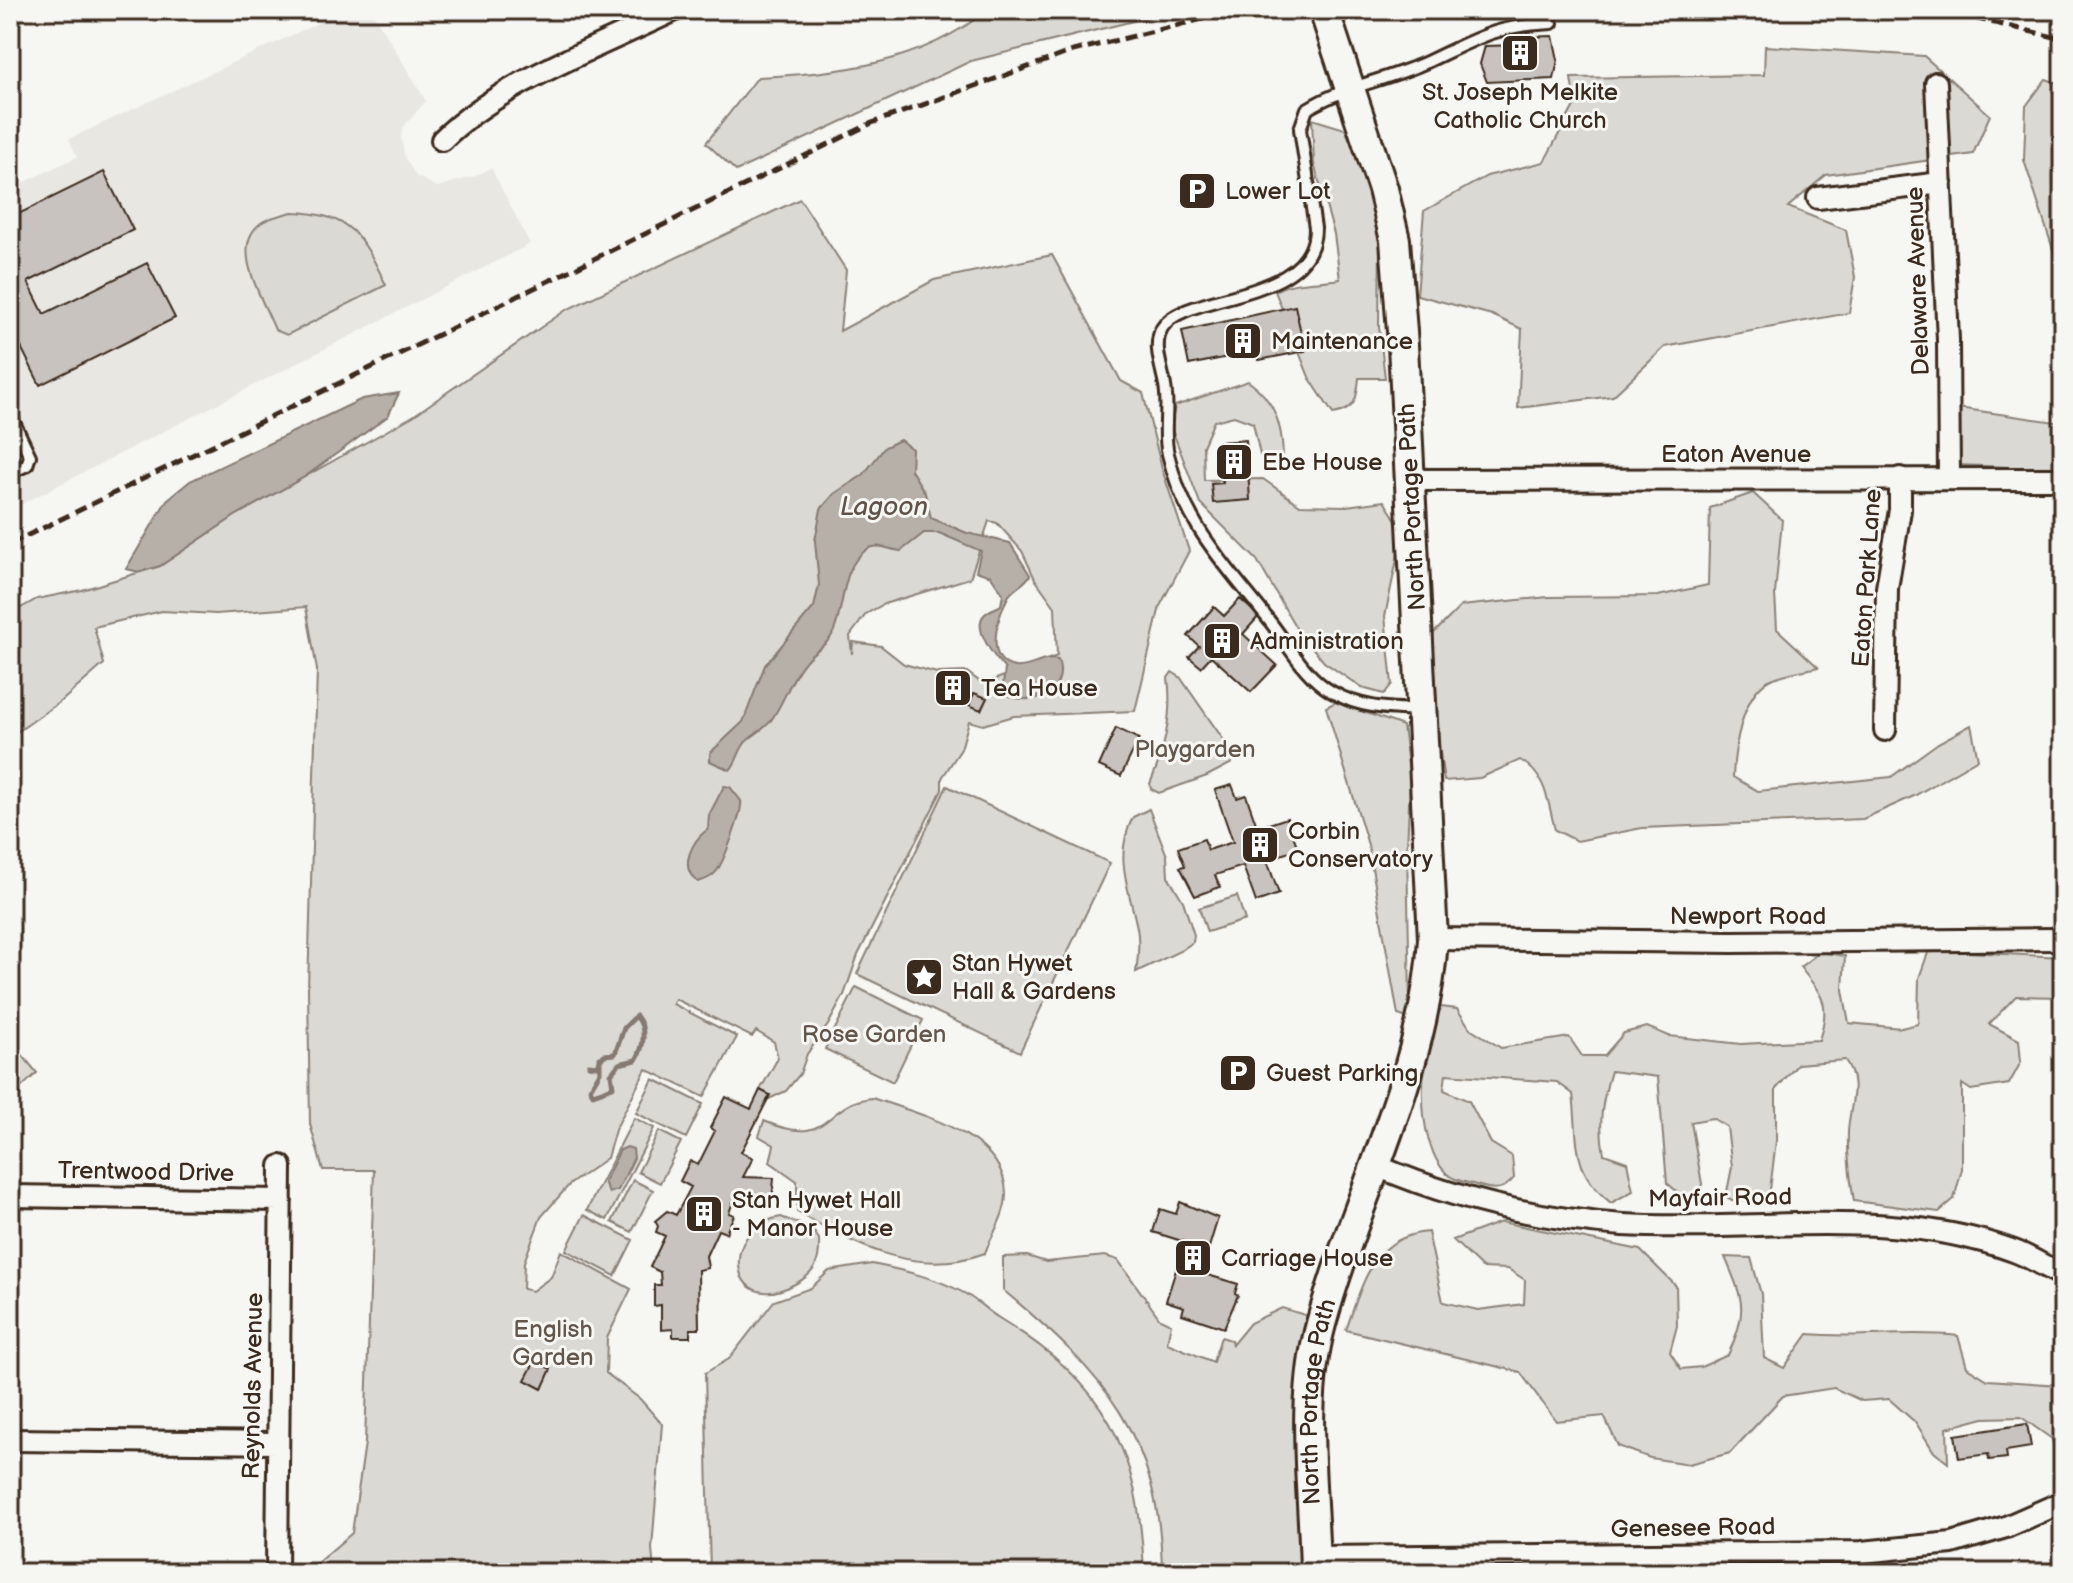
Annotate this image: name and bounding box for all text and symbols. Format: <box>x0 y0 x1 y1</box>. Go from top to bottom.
building icon: St. Joseph Melkite Catholic Church <box>1499 32 1541 74</box>
place label: St. Joseph Melkite Catholic Church <box>1422 78 1618 135</box>
parking icon: Lower Lot <box>1176 170 1218 212</box>
place label: Lower Lot <box>1225 177 1331 206</box>
street label: Delaware Avenue <box>1900 186 1936 376</box>
building icon: Maintenance <box>1222 320 1264 362</box>
place label: Maintenance <box>1271 327 1413 356</box>
street label: North Portage Path <box>1392 403 1432 611</box>
street label: Eaton Avenue <box>1661 440 1811 469</box>
building icon: Ebe House <box>1213 441 1255 483</box>
place label: Ebe House <box>1262 448 1382 477</box>
street label: Eaton Park Lane <box>1846 488 1888 668</box>
water label: Lagoon <box>840 492 928 523</box>
building icon: Administration <box>1201 620 1243 662</box>
place label: Administration <box>1250 627 1404 656</box>
building icon: Tea House <box>932 667 974 709</box>
place label: Tea House <box>981 674 1098 703</box>
park label: Playgarden <box>1134 735 1256 764</box>
place label: Corbin Conservatory <box>1288 817 1433 874</box>
building icon: Corbin Conservatory <box>1239 824 1281 866</box>
street label: Newport Road <box>1670 902 1826 931</box>
place label: Stan Hywet Hall & Gardens <box>952 949 1116 1006</box>
place icon: Stan Hywet Hall & Gardens <box>903 956 945 998</box>
park label: Rose Garden <box>802 1020 946 1049</box>
parking icon: Guest Parking <box>1217 1052 1259 1094</box>
place label: Guest Parking <box>1266 1059 1418 1088</box>
street label: Trentwood Drive <box>58 1156 234 1188</box>
street label: Mayfair Road <box>1648 1182 1792 1214</box>
place label: Stan Hywet Hall - Manor House <box>732 1186 901 1243</box>
building icon: Stan Hywet Hall - Manor House <box>683 1193 725 1235</box>
building icon: Carriage House <box>1172 1237 1214 1279</box>
place label: Carriage House <box>1221 1244 1393 1273</box>
street label: Reynolds Avenue <box>237 1292 269 1480</box>
street label: North Portage Path <box>1295 1295 1342 1506</box>
park label: English Garden <box>512 1315 594 1372</box>
street label: Genesee Road <box>1610 1512 1776 1544</box>

